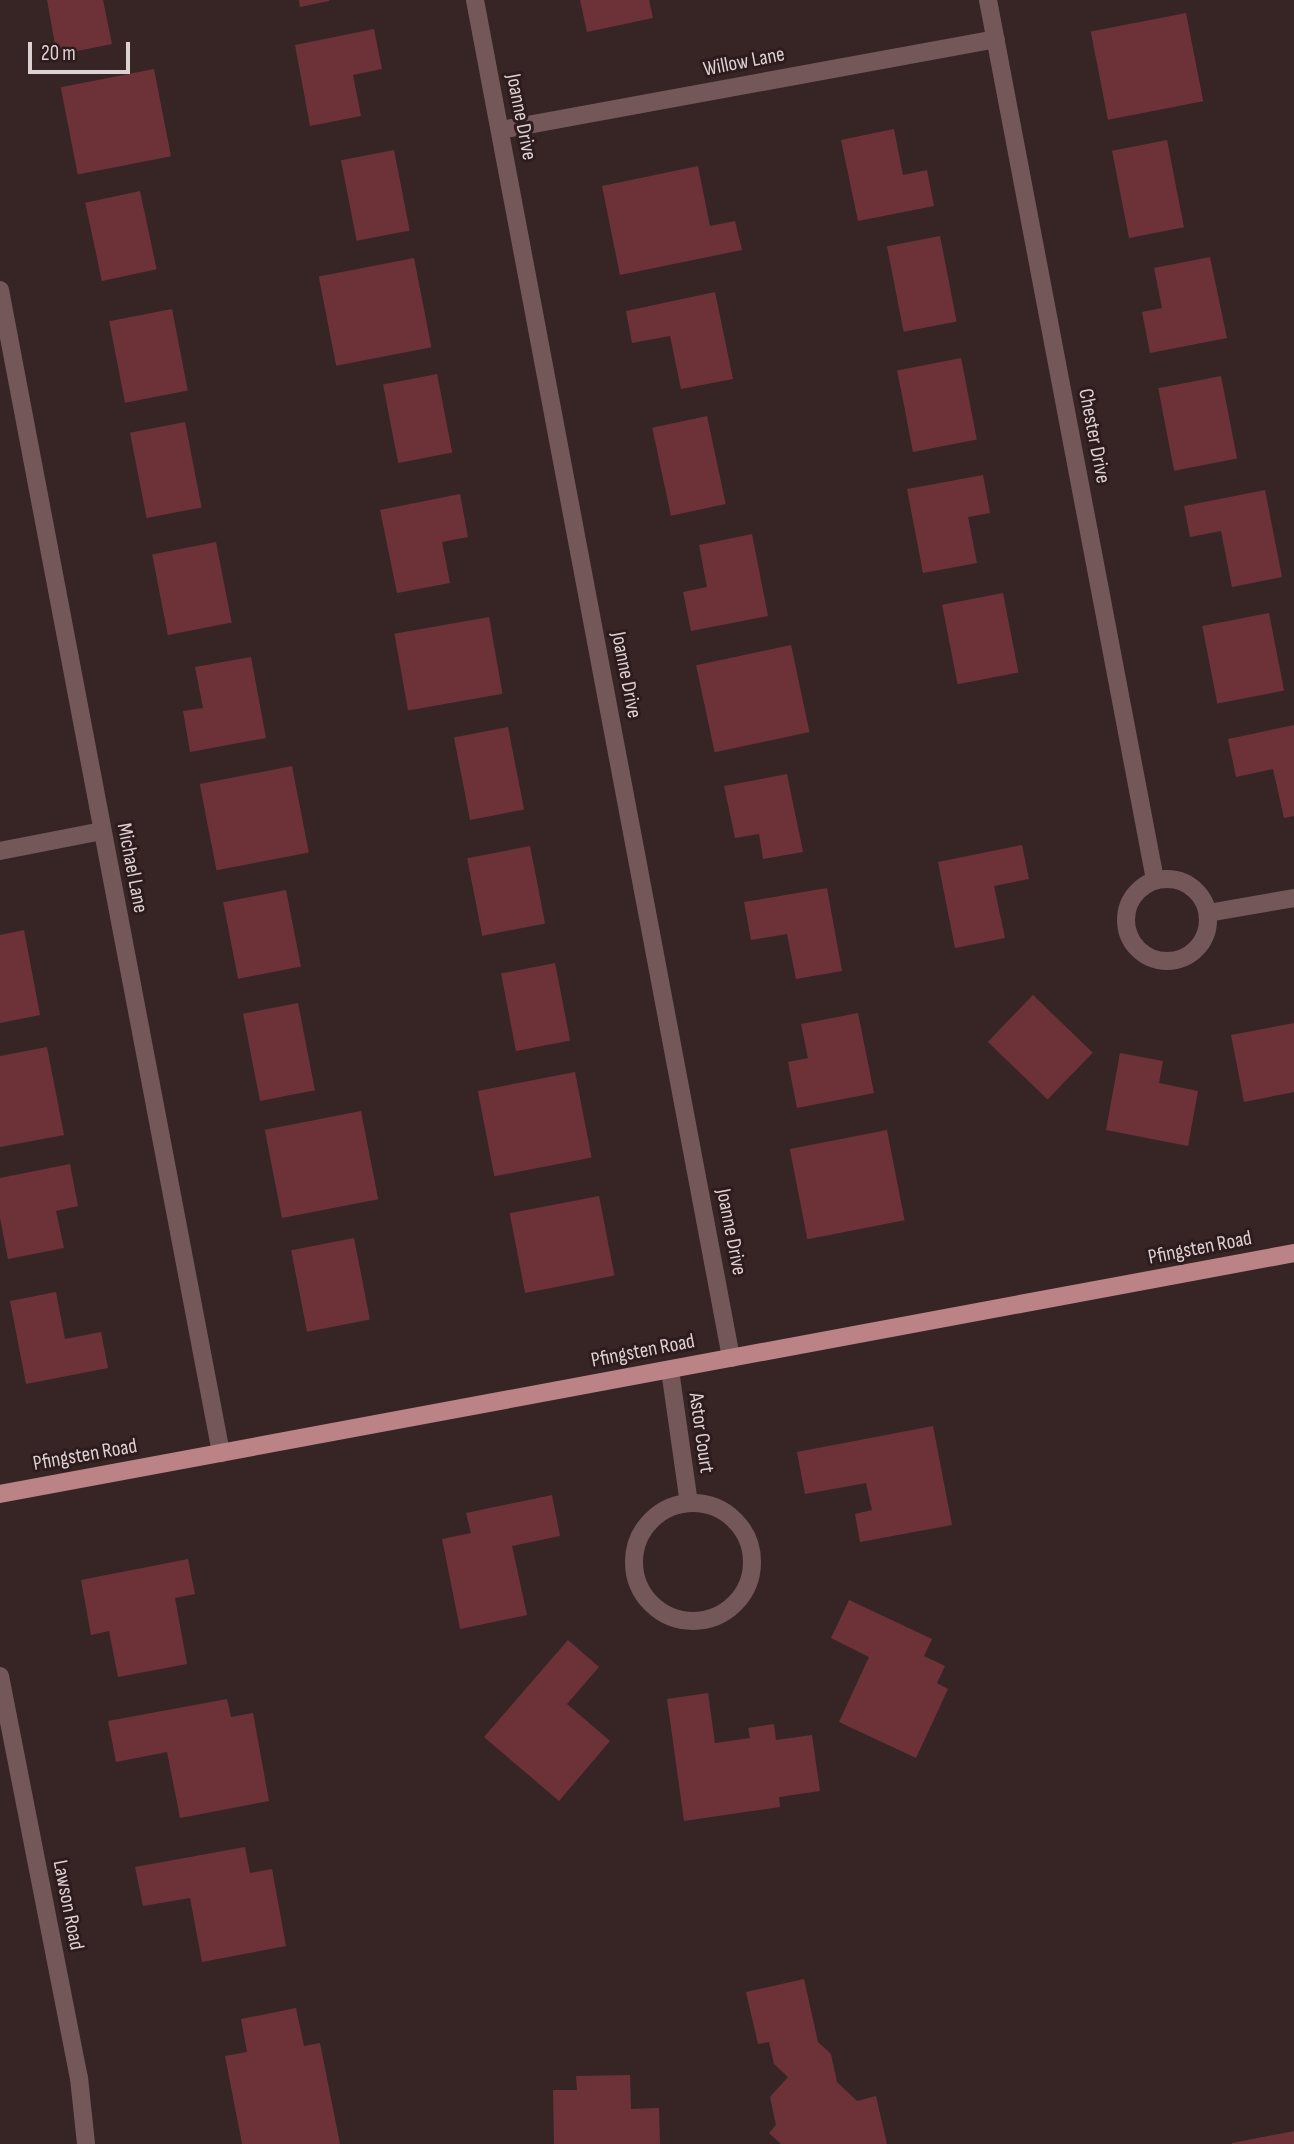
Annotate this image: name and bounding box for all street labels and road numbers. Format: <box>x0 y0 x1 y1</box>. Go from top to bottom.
street label: Willow Lane <box>701 42 787 82</box>
street label: Joanne Drive <box>500 72 542 162</box>
street label: Chester Drive <box>1072 387 1116 485</box>
street label: Joanne Drive <box>605 630 647 720</box>
street label: Michael Lane <box>111 821 153 915</box>
street label: Joanne Drive <box>710 1187 752 1277</box>
street label: Pfingsten Road <box>1146 1226 1254 1270</box>
street label: Pfingsten Road <box>589 1329 697 1373</box>
street label: Astor Court <box>683 1391 719 1475</box>
street label: Pfingsten Road <box>31 1433 139 1477</box>
street label: Lawson Road <box>47 1858 89 1952</box>

